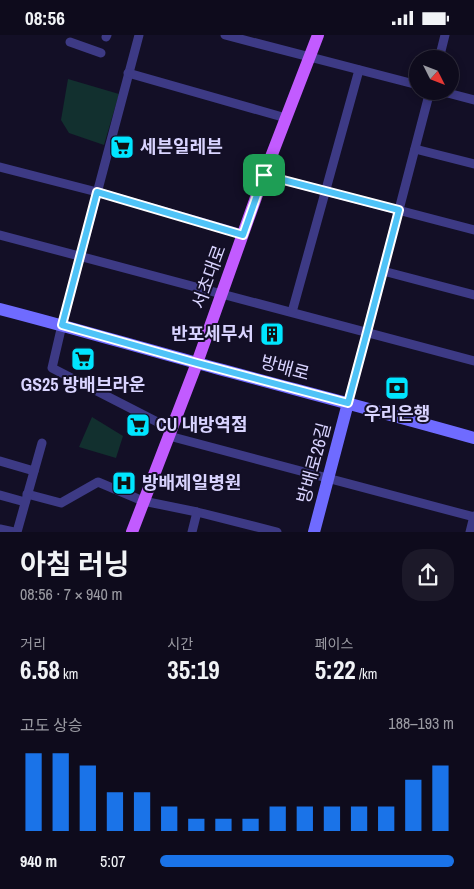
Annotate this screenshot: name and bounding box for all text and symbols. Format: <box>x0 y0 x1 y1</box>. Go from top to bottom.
text: 08:56 <box>25 5 65 31</box>
north arrow <box>409 50 459 100</box>
map controls <box>409 50 459 100</box>
supermarket icon: 세븐일레븐 <box>109 134 135 160</box>
place label: 세븐일레븐 <box>140 134 223 159</box>
pin <box>243 154 285 196</box>
icon: arrive <box>250 161 278 189</box>
street label: 서초대로 <box>185 241 232 312</box>
place label: 반포세무서 <box>171 321 254 346</box>
building icon: 반포세무서 <box>259 321 285 347</box>
supermarket icon: GS25 방배브라운 <box>70 346 96 372</box>
street label: 방배로 <box>258 349 312 386</box>
place label: GS25 방배브라운 <box>21 372 145 397</box>
bank icon: 우리은행 <box>384 375 410 401</box>
place label: 우리은행 <box>364 401 430 426</box>
supermarket icon: CU 내방역점 <box>125 412 151 438</box>
place label: CU 내방역점 <box>156 412 248 437</box>
street label: 방배로26길 <box>291 420 336 506</box>
hospital icon: 방배제일병원 <box>111 470 137 496</box>
place label: 방배제일병원 <box>142 470 241 495</box>
text: 아침 러닝 <box>20 545 129 583</box>
button: share <box>402 549 454 601</box>
text: 08:56 · 7 × 940 m <box>20 583 123 605</box>
text: 거리 <box>20 635 46 653</box>
text: 시간 <box>167 635 193 653</box>
text: 페이스 <box>315 635 353 653</box>
text: 6.58 <box>20 653 60 687</box>
text: 35:19 <box>167 653 220 687</box>
text: 5:22 <box>315 653 356 687</box>
text: km <box>60 665 78 683</box>
text: /km <box>356 665 377 683</box>
text: 188–193 m <box>388 712 454 734</box>
text: 고도 상승 <box>20 714 83 736</box>
text: 940 m <box>20 850 57 872</box>
text: 5:07 <box>100 850 126 872</box>

